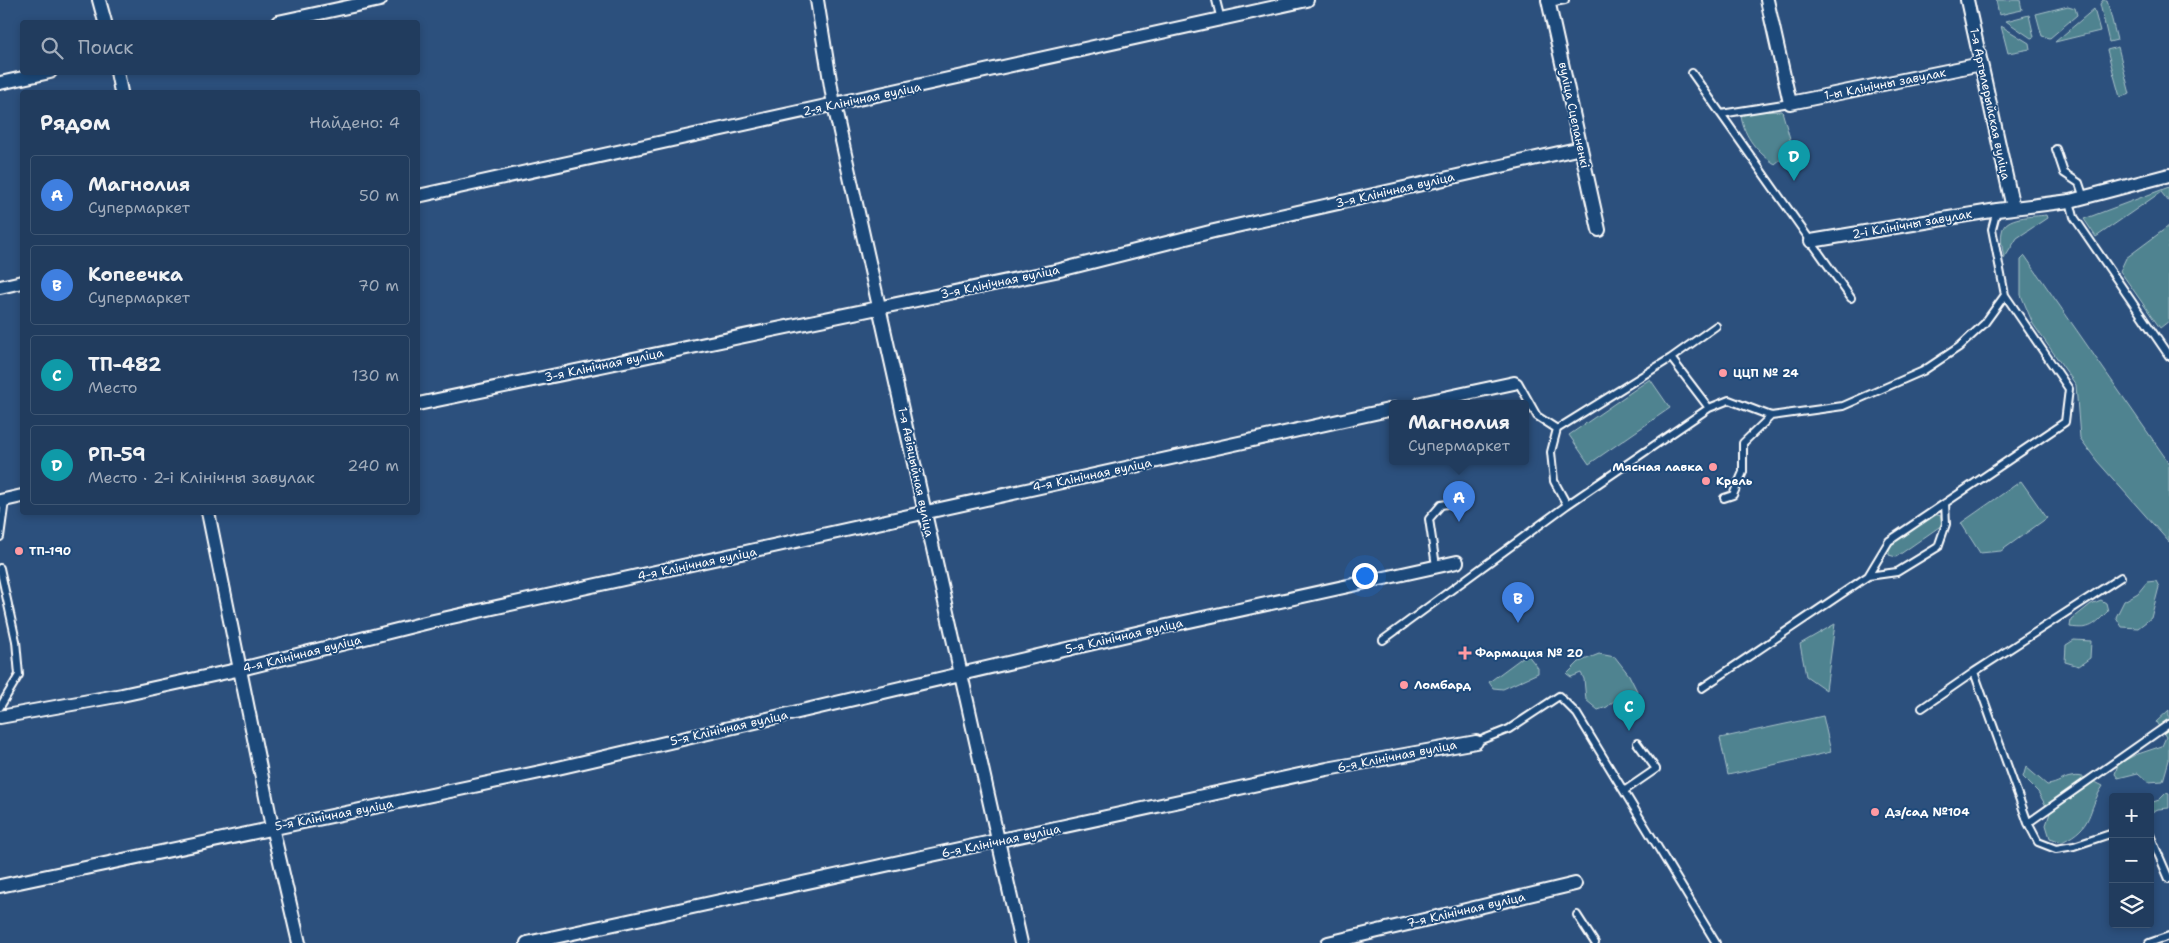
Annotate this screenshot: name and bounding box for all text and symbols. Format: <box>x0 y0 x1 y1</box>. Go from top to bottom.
search box <box>20 20 420 75</box>
street label: 1-я Артылерыйская вуліца <box>1966 27 2014 182</box>
icon: search <box>38 34 66 62</box>
text: Поиск <box>78 35 133 60</box>
street label: вуліца Сцепаненкі <box>1555 60 1593 170</box>
street label: 1-ы Клінічны завулак <box>1823 64 1948 104</box>
street label: 2-я Клінічная вуліца <box>801 79 923 119</box>
text: Рядом <box>40 109 110 137</box>
text: Найдено: 4 <box>309 112 400 133</box>
pin: D <box>1778 140 1810 181</box>
street label: 3-я Клінічная вуліца <box>1334 168 1456 211</box>
text: Магнолия <box>88 172 190 197</box>
text: A <box>51 185 63 206</box>
text: 50 m <box>359 185 399 206</box>
text: Супермаркет <box>88 197 190 218</box>
street label: 2-і Клінічны завулак <box>1851 205 1974 242</box>
street label: 3-я Клінічная вуліца <box>939 261 1061 302</box>
text: Копеечка <box>88 262 183 287</box>
text: B <box>52 275 62 296</box>
text: 70 m <box>358 275 399 296</box>
text: Супермаркет <box>88 287 190 308</box>
street label: 3-я Клінічная вуліца <box>543 344 665 385</box>
text: ТП-482 <box>88 352 161 377</box>
text: C <box>52 365 62 386</box>
text: 130 m <box>352 365 399 386</box>
place label: ЦЦП № 24 <box>1733 365 1799 381</box>
marker: ЦЦП № 24 <box>1717 367 1729 379</box>
text: Место <box>88 377 138 398</box>
popup <box>1389 400 1529 465</box>
street label: 1-я Авіяцыйная вуліца <box>894 406 938 539</box>
text: Магнолия <box>1408 410 1510 435</box>
text: Супермаркет <box>1408 435 1510 456</box>
text: РП-59 <box>88 442 146 467</box>
street label: 4-я Клінічная вуліца <box>1031 454 1154 495</box>
text: D <box>51 455 63 476</box>
text: 240 m <box>347 455 399 476</box>
place label: Мясная лавка <box>1612 459 1704 475</box>
marker: Мясная лавка <box>1707 461 1719 473</box>
text: Место · 2-і Клінічны завулак <box>88 467 315 488</box>
place label: Крель <box>1716 473 1753 489</box>
marker: Крель <box>1700 475 1712 487</box>
pin: A <box>1443 481 1475 522</box>
place label: ТП-190 <box>29 543 71 559</box>
street label: 4-я Клінічная вуліца <box>636 543 759 584</box>
marker: ТП-190 <box>13 545 25 557</box>
your location <box>1352 563 1378 589</box>
pin: B <box>1502 582 1534 623</box>
street label: 5-я Клінічная вуліца <box>1064 615 1185 657</box>
street label: 4-я Клінічная вуліца <box>241 631 363 676</box>
place label: Фармация № 20 <box>1475 645 1583 661</box>
marker: Фармация № 20 <box>1459 647 1471 659</box>
place label: Ломбард <box>1414 677 1472 693</box>
marker: Ломбард <box>1398 679 1410 691</box>
pin: C <box>1613 690 1645 731</box>
street label: 5-я Клінічная вуліца <box>669 707 790 749</box>
street label: 6-я Клінічная вуліца <box>1336 736 1459 775</box>
map controls <box>2109 793 2154 928</box>
button: + <box>2109 793 2154 838</box>
street label: 5-я Клінічная вуліца <box>273 796 395 834</box>
place label: Дз/сад №104 <box>1885 804 1970 820</box>
marker: Дз/сад №104 <box>1869 806 1881 818</box>
street label: 6-я Клінічная вуліца <box>940 820 1063 861</box>
button: − <box>2109 838 2154 883</box>
button: layers <box>2109 883 2154 928</box>
street label: 7-я Клінічная вуліца <box>1405 888 1527 931</box>

